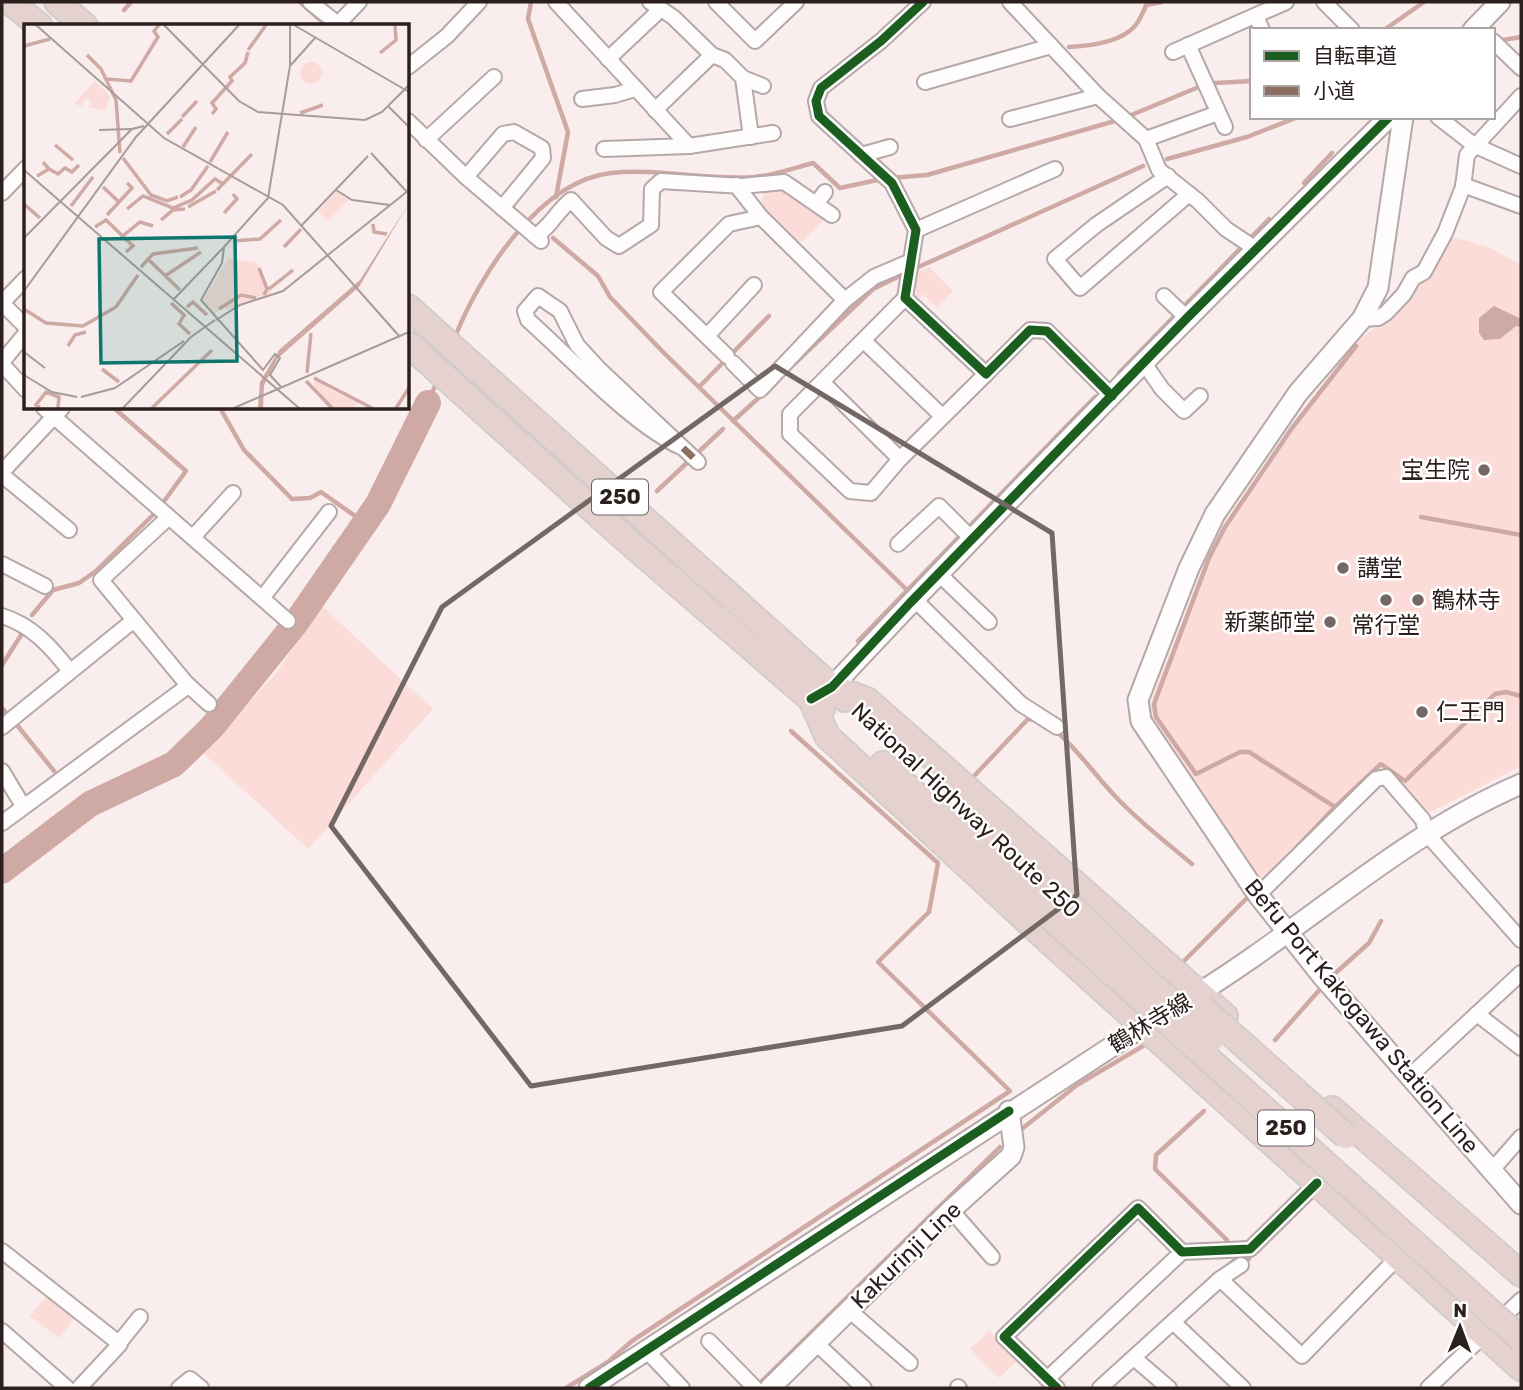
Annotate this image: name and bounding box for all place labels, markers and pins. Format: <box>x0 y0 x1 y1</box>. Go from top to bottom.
place label: 宝生院 <box>1401 456 1470 484</box>
marker: 宝生院 <box>1476 462 1492 478</box>
place label: 講堂 <box>1357 554 1403 582</box>
marker: 講堂 <box>1335 560 1351 576</box>
place label: 鶴林寺 <box>1432 586 1501 614</box>
marker: 常行堂 <box>1378 592 1394 608</box>
marker: 鶴林寺 <box>1410 592 1426 608</box>
place label: 新薬師堂 <box>1224 608 1316 636</box>
place label: 常行堂 <box>1352 611 1421 639</box>
marker: 新薬師堂 <box>1322 614 1338 630</box>
place label: 仁王門 <box>1436 698 1505 726</box>
marker: 仁王門 <box>1414 704 1430 720</box>

